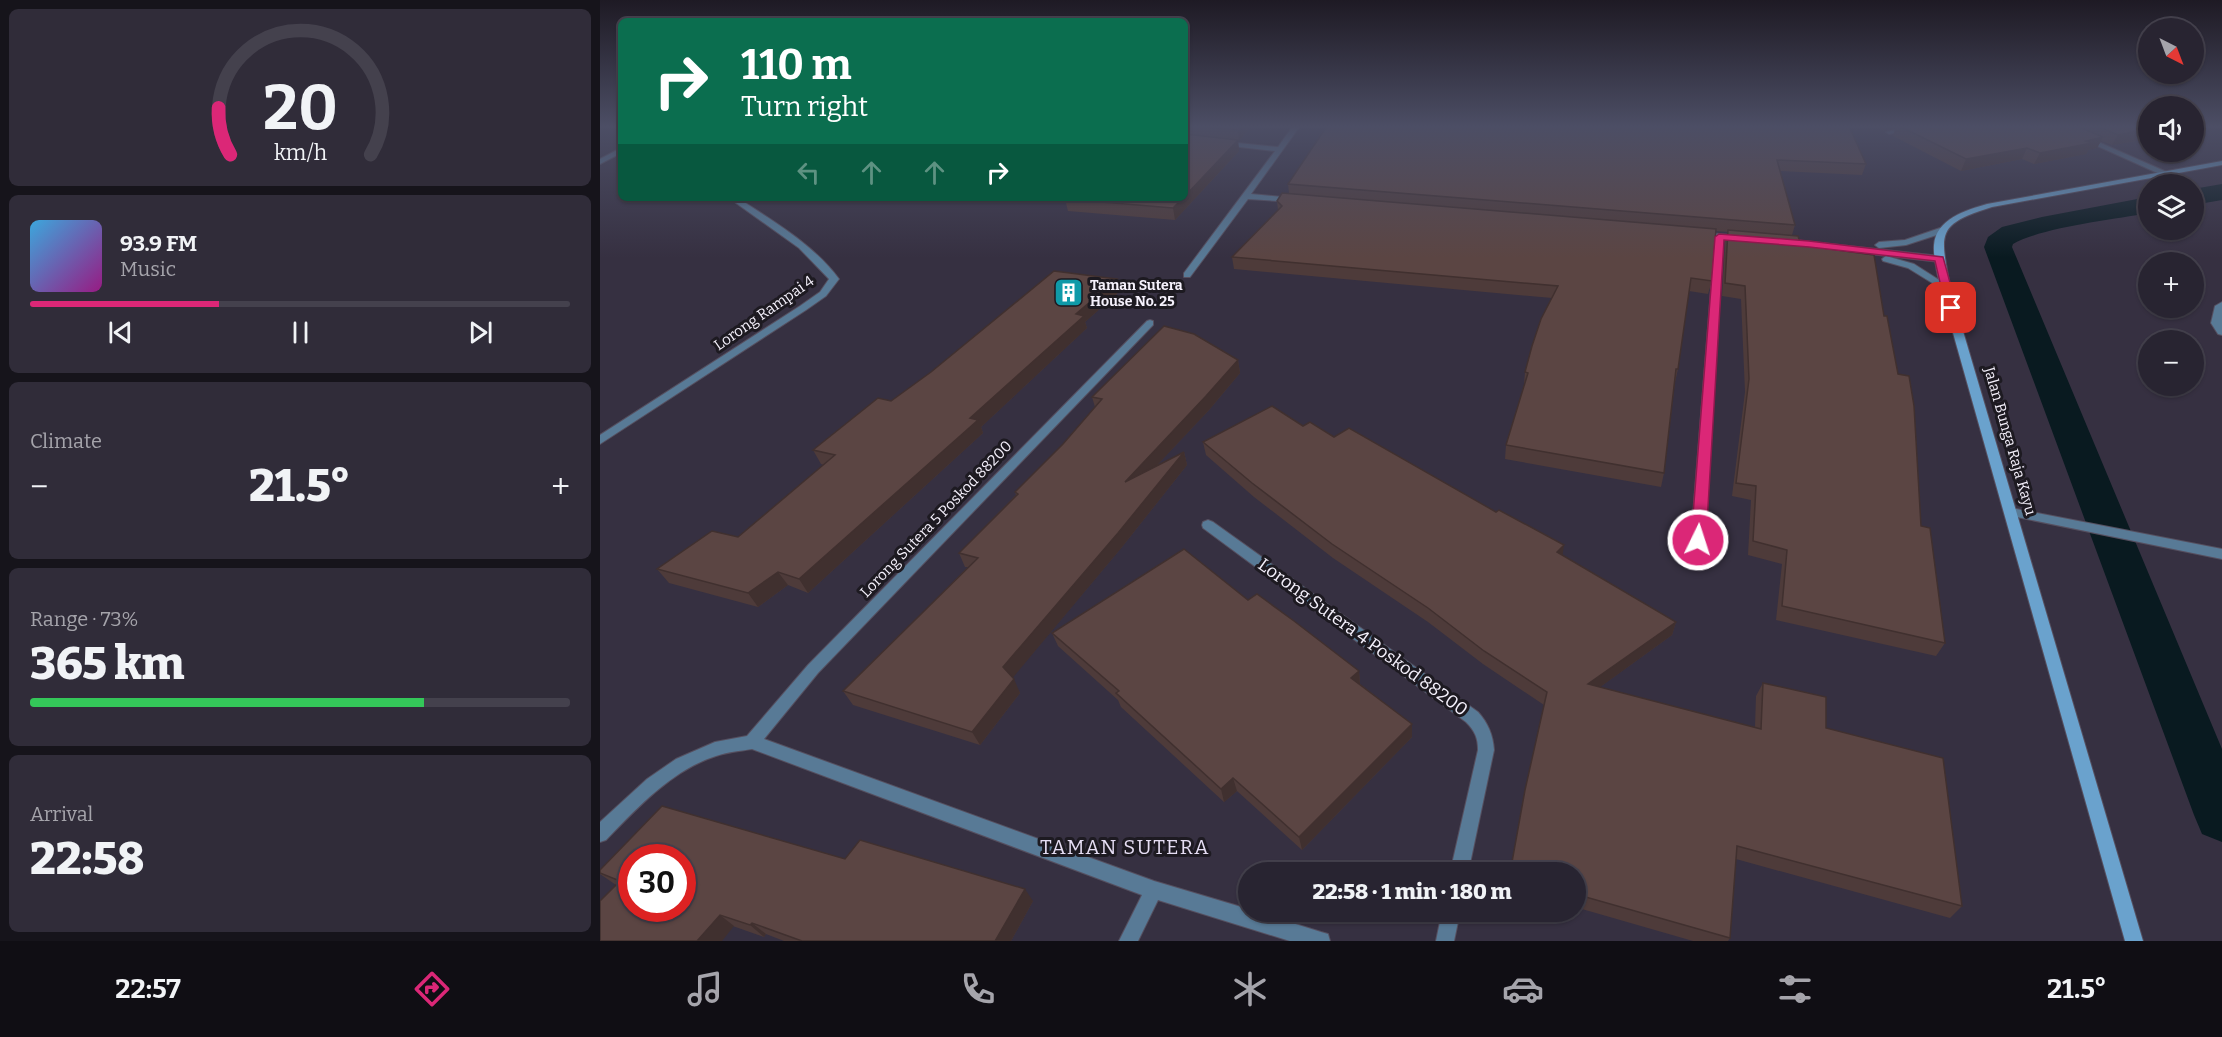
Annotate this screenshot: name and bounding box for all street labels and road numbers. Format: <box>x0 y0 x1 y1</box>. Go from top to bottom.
street label: Lorong Rampai 4 <box>710 272 818 354</box>
street label: Jalan Bunga Raja Kayu <box>1980 364 2040 517</box>
street label: Lorong Sutera 5 Poskod 88200 <box>856 437 1016 601</box>
street label: Lorong Sutera 4 Poskod 88200 <box>1254 554 1472 720</box>

